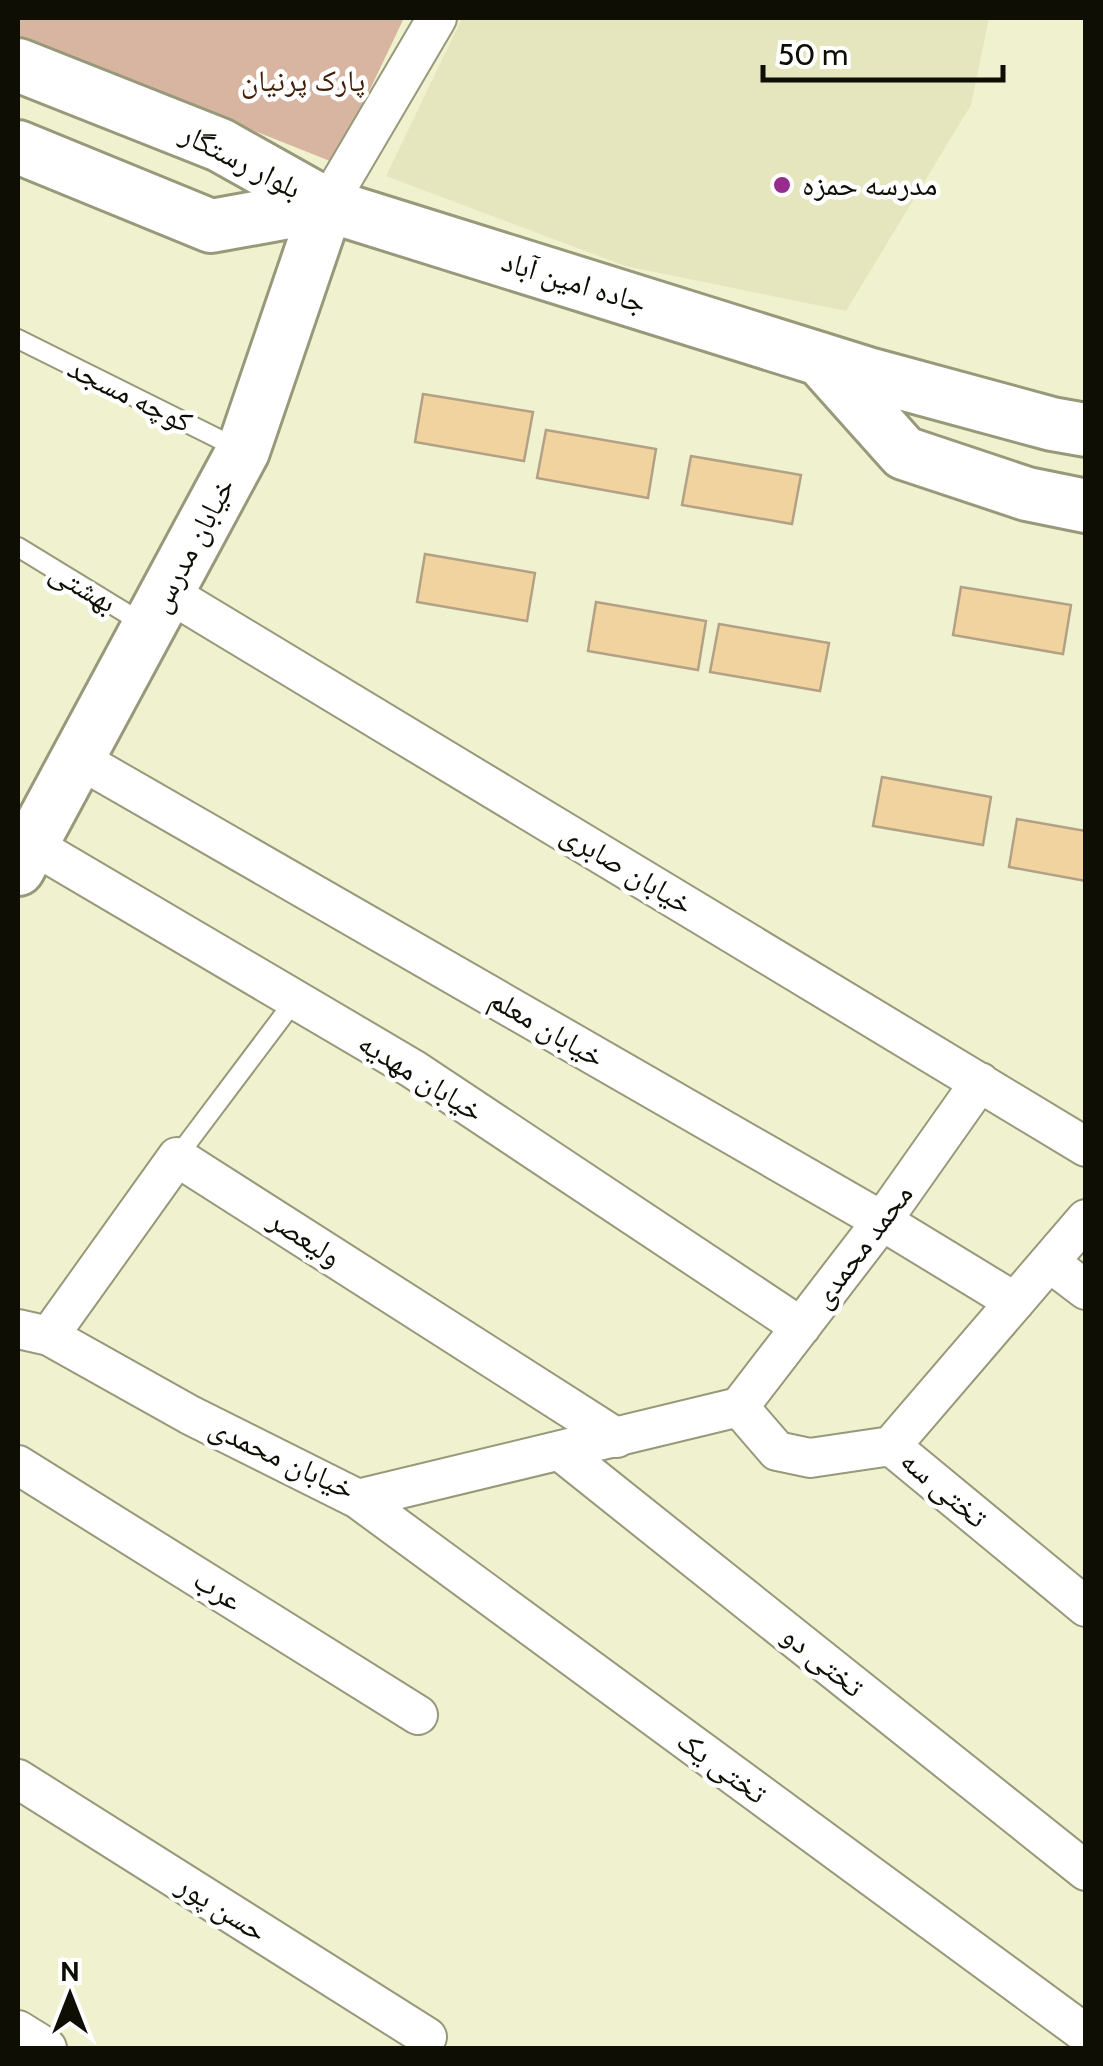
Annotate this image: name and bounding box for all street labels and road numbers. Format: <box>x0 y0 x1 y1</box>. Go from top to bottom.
street label: بلوار رستگار <box>174 114 308 207</box>
street label: جاده امین آباد <box>497 242 651 321</box>
street label: کوچه مسجد <box>62 349 198 440</box>
street label: خیابان مدرس <box>141 471 243 619</box>
street label: بهشتی <box>43 552 123 621</box>
street label: خیابان صابری <box>554 815 700 922</box>
street label: خیابان معلم <box>482 980 611 1077</box>
street label: خیابان مهدیه <box>352 1024 491 1130</box>
street label: محمد محمدی <box>803 1176 920 1315</box>
street label: ولیعصر <box>261 1200 349 1275</box>
street label: خیابان محمدی <box>203 1408 361 1507</box>
street label: تختی سه <box>893 1442 995 1536</box>
street label: عرب <box>187 1561 249 1619</box>
street label: تختی دو <box>775 1616 872 1705</box>
street label: تختی یک <box>670 1722 775 1812</box>
street label: حسن پور <box>169 1865 274 1950</box>

